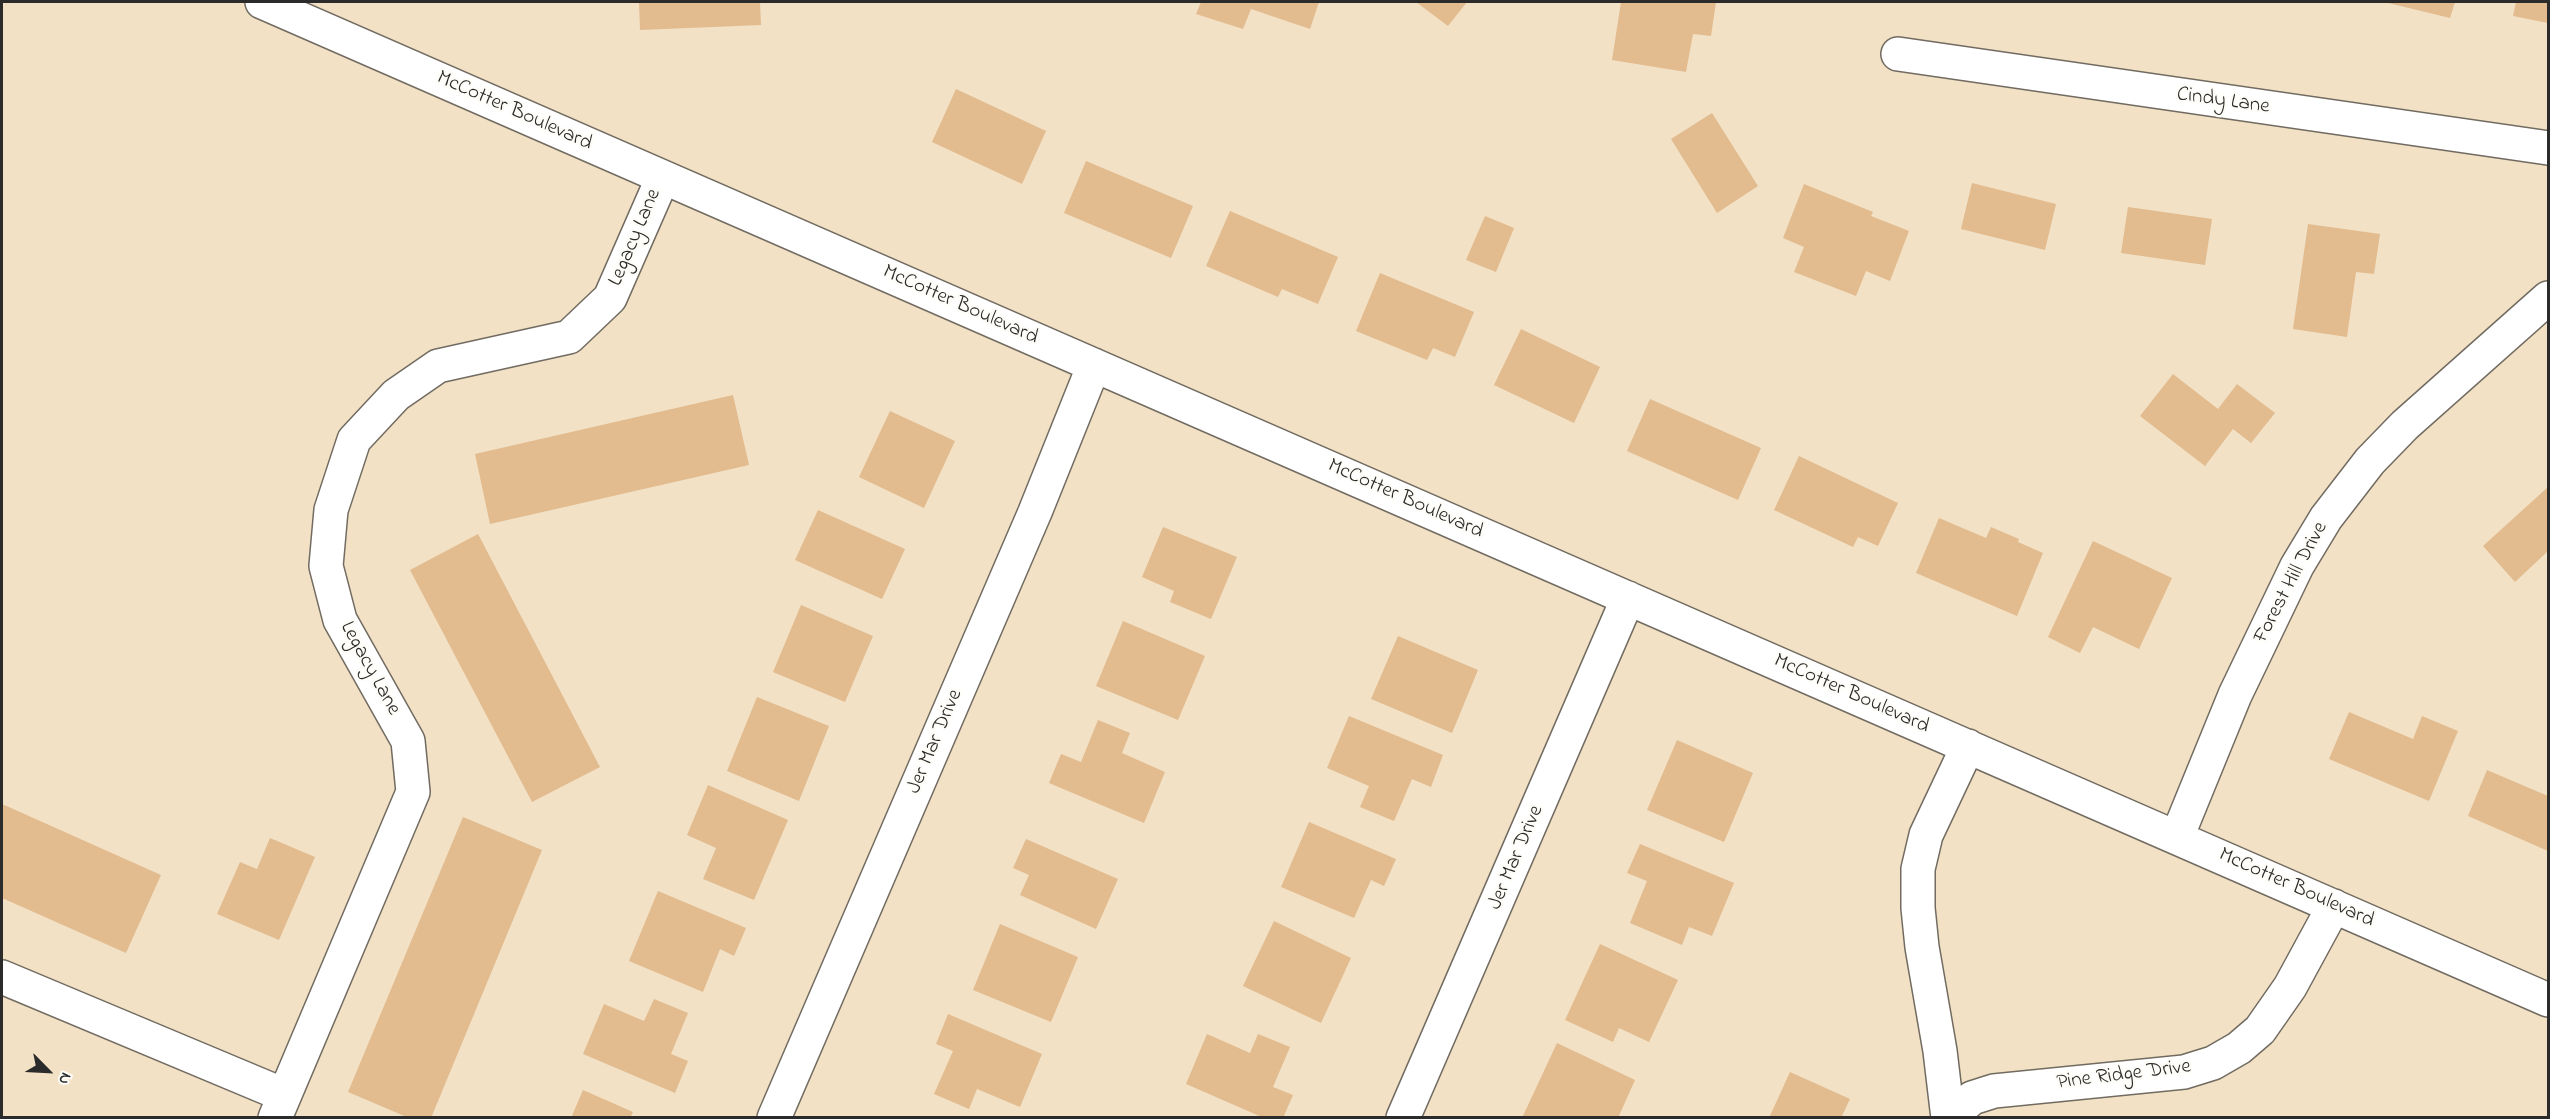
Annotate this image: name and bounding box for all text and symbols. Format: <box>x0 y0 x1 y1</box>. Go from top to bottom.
street label: McCotter Boulevard <box>432 66 596 158</box>
street label: Cindy Lane <box>2175 83 2271 121</box>
street label: Legacy Lane <box>604 186 668 290</box>
street label: McCotter Boulevard <box>878 260 1042 352</box>
street label: McCotter Boulevard <box>1323 454 1487 546</box>
street label: Forest Hill Drive <box>2249 518 2335 648</box>
street label: Legacy Lane <box>333 618 405 720</box>
street label: McCotter Boulevard <box>1769 649 1933 741</box>
street label: Jer Mar Drive <box>903 686 969 798</box>
street label: Jer Mar Drive <box>1484 802 1550 914</box>
street label: McCotter Boulevard <box>2214 843 2378 935</box>
north arrow <box>18 1041 78 1101</box>
street label: Pine Ridge Drive <box>2056 1055 2192 1097</box>
text: N <box>51 1069 78 1088</box>

